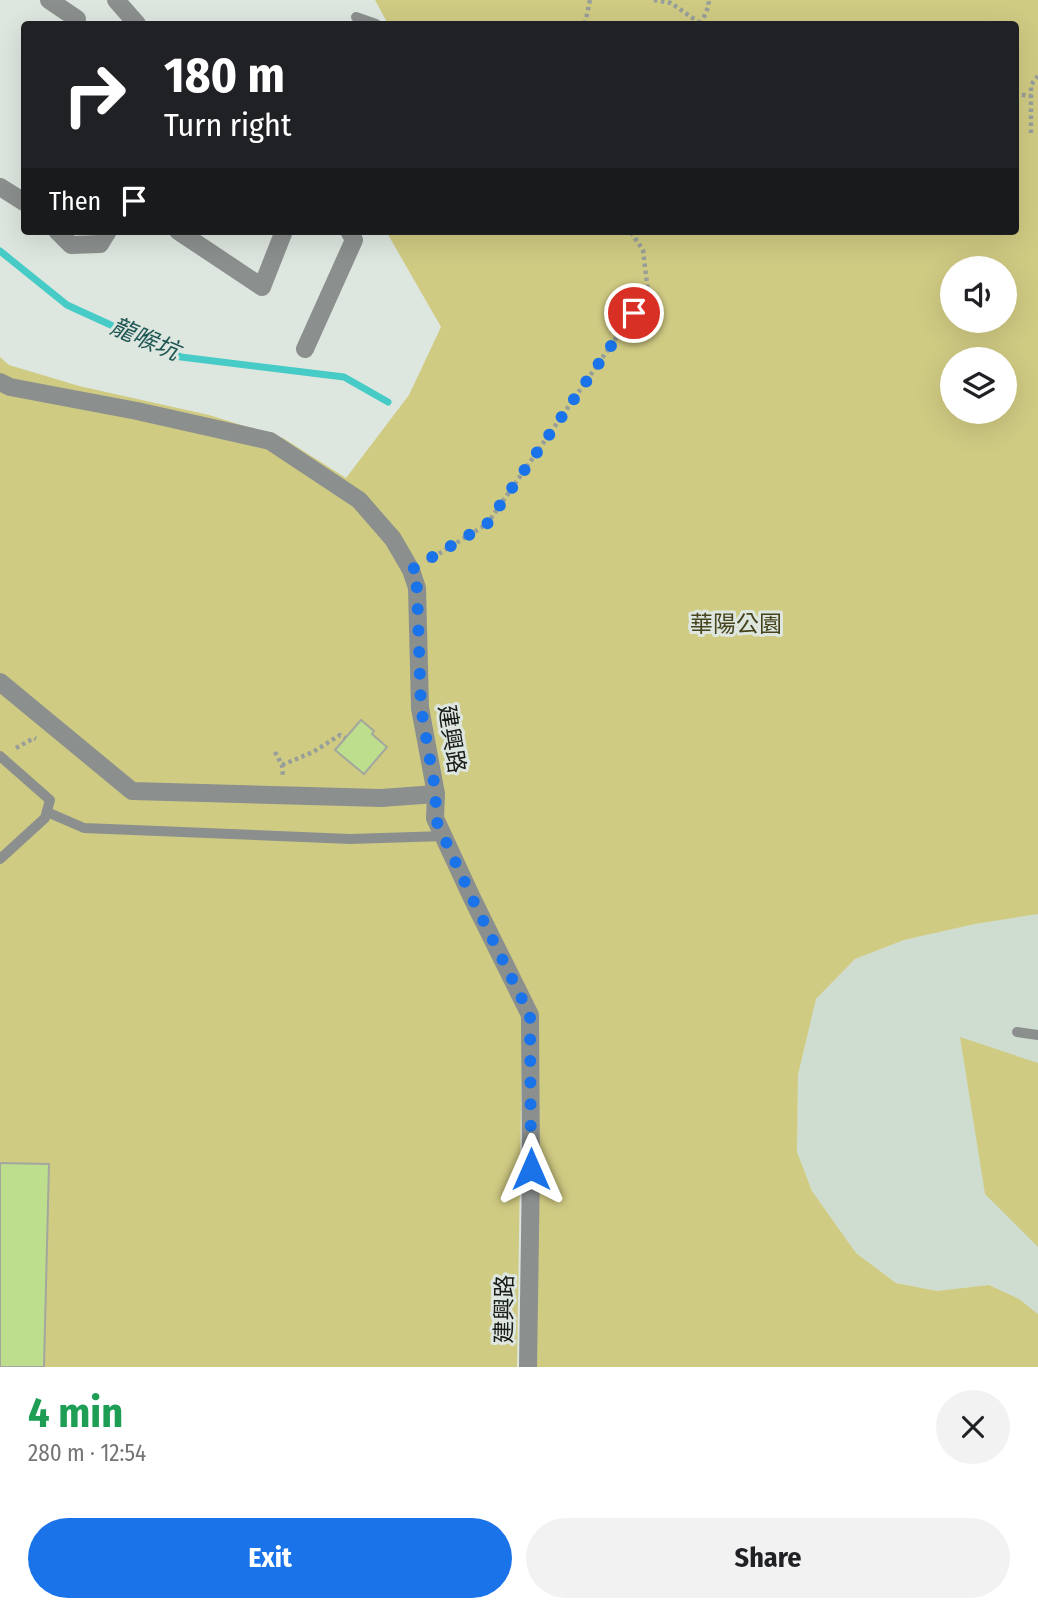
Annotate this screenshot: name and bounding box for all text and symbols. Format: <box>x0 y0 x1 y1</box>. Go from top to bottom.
text: 180 m <box>164 46 285 105</box>
icon: right <box>49 49 140 140</box>
text: Turn right <box>164 106 291 144</box>
icon: arrive <box>115 182 153 220</box>
text: Then <box>49 186 101 217</box>
map controls <box>940 256 1017 424</box>
button: sound <box>940 256 1017 333</box>
pin <box>604 283 664 343</box>
icon: arrive <box>615 294 653 332</box>
water label: 龍喉坑 <box>106 312 186 367</box>
button: layers <box>940 347 1017 424</box>
park label: 華陽公園 <box>690 610 782 638</box>
street label: 建興路 <box>433 703 471 775</box>
position arrow <box>494 1132 568 1206</box>
street label: 建興路 <box>489 1274 519 1344</box>
text: 4 min <box>28 1388 123 1438</box>
button: close <box>936 1390 1010 1464</box>
text: 280 m · 12:54 <box>28 1439 146 1467</box>
button: Exit <box>28 1518 512 1598</box>
button: Share <box>526 1518 1010 1598</box>

